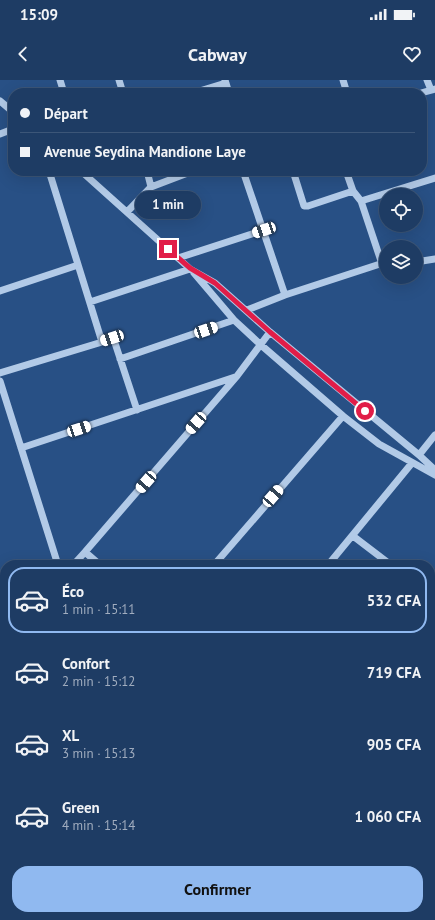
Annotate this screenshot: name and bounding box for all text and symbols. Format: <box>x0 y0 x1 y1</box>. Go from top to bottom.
text: 15:09 <box>20 5 58 24</box>
icon: back <box>12 43 34 65</box>
text: Cabway <box>188 43 247 66</box>
icon: heart <box>401 43 423 65</box>
text: Départ <box>44 104 88 123</box>
text: Avenue Seydina Mandione Laye <box>44 142 246 161</box>
map controls <box>379 188 423 284</box>
button: locate <box>379 188 423 232</box>
callout: 1 min <box>135 191 201 219</box>
text: 1 min <box>152 196 184 213</box>
car <box>251 221 277 239</box>
route end <box>159 240 177 258</box>
button: layers <box>379 240 423 284</box>
car <box>193 320 219 340</box>
car <box>99 329 125 347</box>
route start <box>356 402 374 420</box>
car <box>184 410 208 436</box>
car <box>66 420 92 438</box>
car <box>134 469 158 495</box>
car <box>261 483 285 509</box>
icon: car <box>14 582 50 618</box>
text: Éco <box>62 582 84 601</box>
text: 532 CFA <box>367 591 421 610</box>
text: 1 min · 15:11 <box>62 601 135 618</box>
icon: car <box>14 654 50 690</box>
text: Confort <box>62 654 110 673</box>
text: 719 CFA <box>367 663 421 682</box>
text: 2 min · 15:12 <box>62 673 135 690</box>
icon: car <box>14 726 50 762</box>
text: XL <box>62 726 79 745</box>
text: 905 CFA <box>367 735 421 754</box>
text: 3 min · 15:13 <box>62 745 135 762</box>
icon: car <box>14 798 50 834</box>
text: Green <box>62 798 100 817</box>
text: 1 060 CFA <box>355 807 421 826</box>
text: 4 min · 15:14 <box>62 817 135 834</box>
button: Confirmer <box>12 866 423 912</box>

